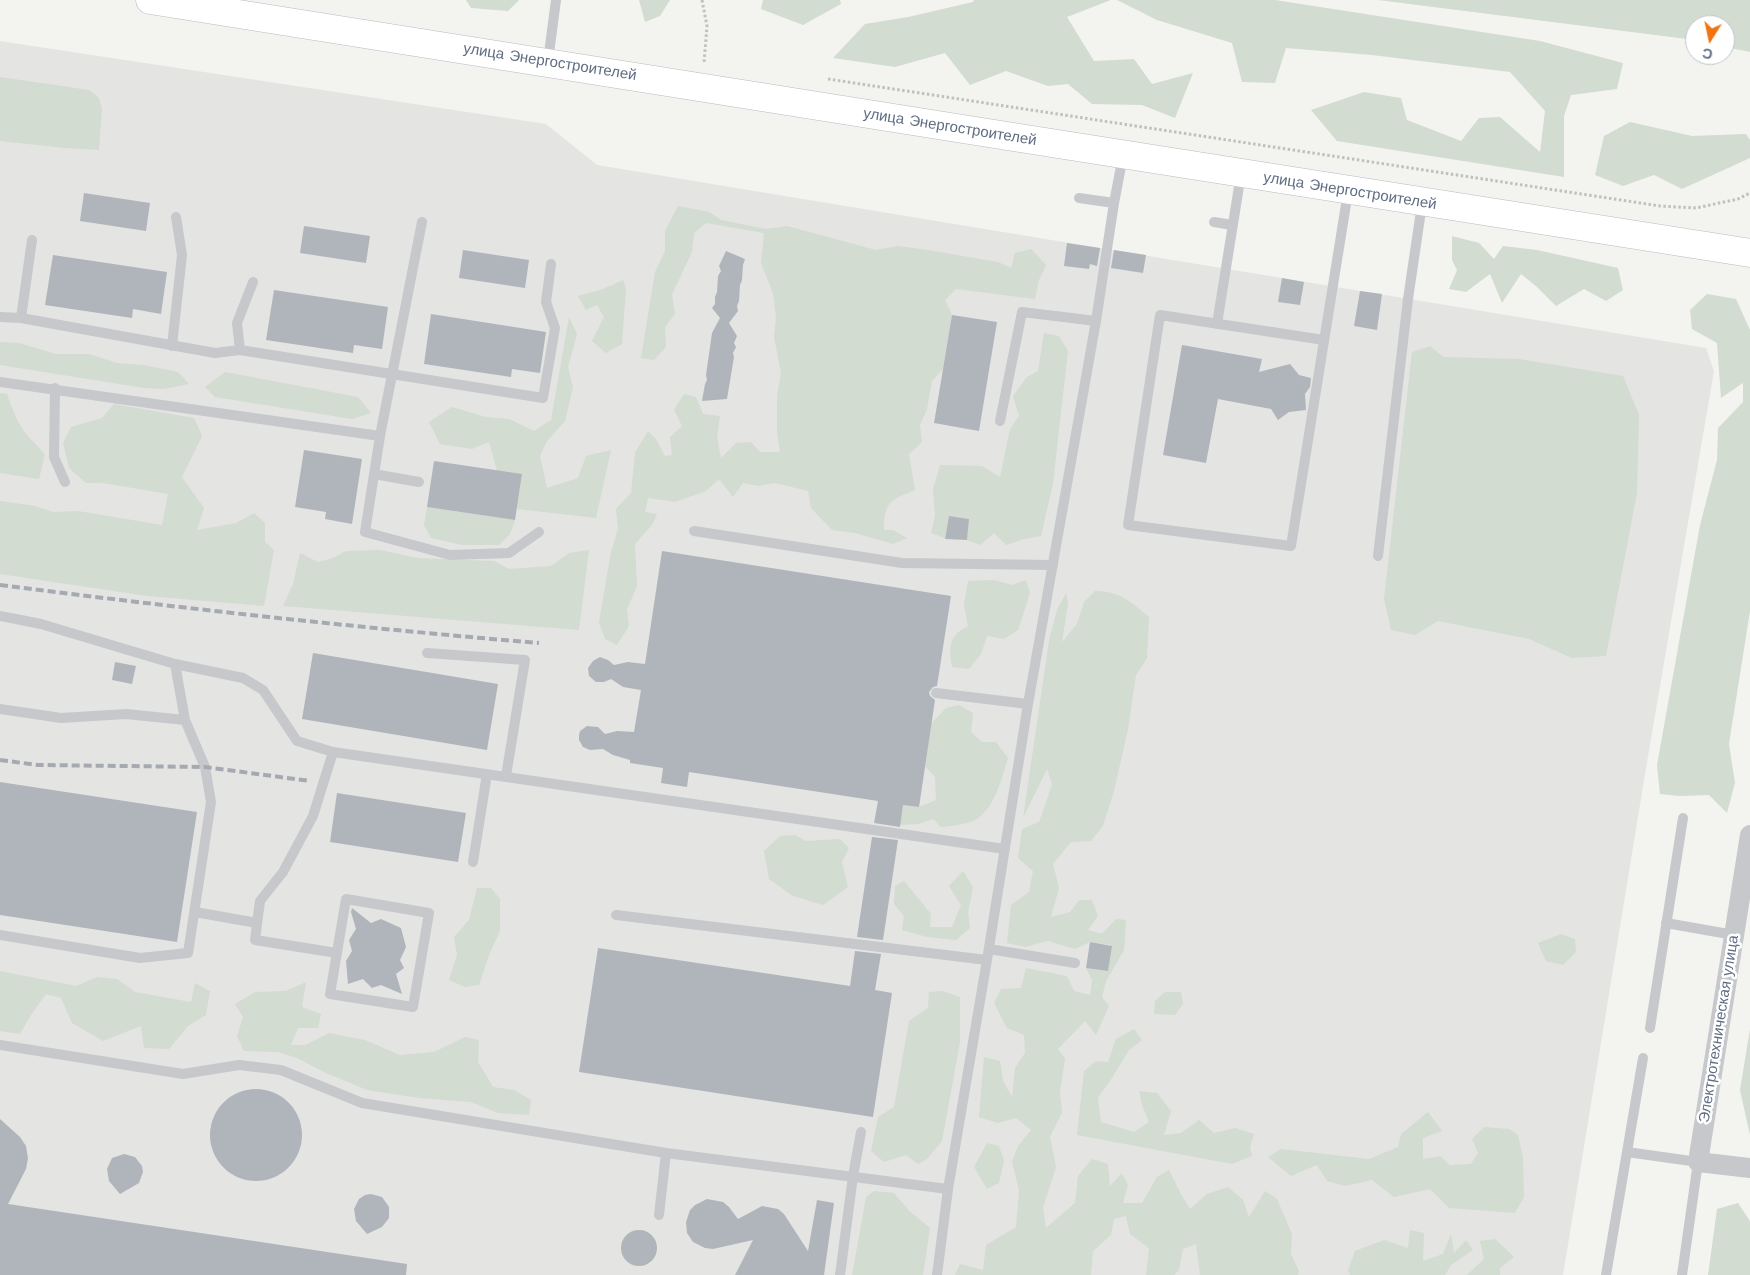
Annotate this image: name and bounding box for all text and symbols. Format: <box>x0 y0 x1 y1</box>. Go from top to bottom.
north arrow <box>1685 15 1735 65</box>
street label: улица Энергостроителей <box>462 39 638 85</box>
text: С <box>1701 45 1714 63</box>
street label: улица Энергостроителей <box>862 104 1038 150</box>
street label: улица Энергостроителей <box>1262 168 1438 214</box>
street label: Электротехническая улица <box>1695 934 1743 1124</box>

